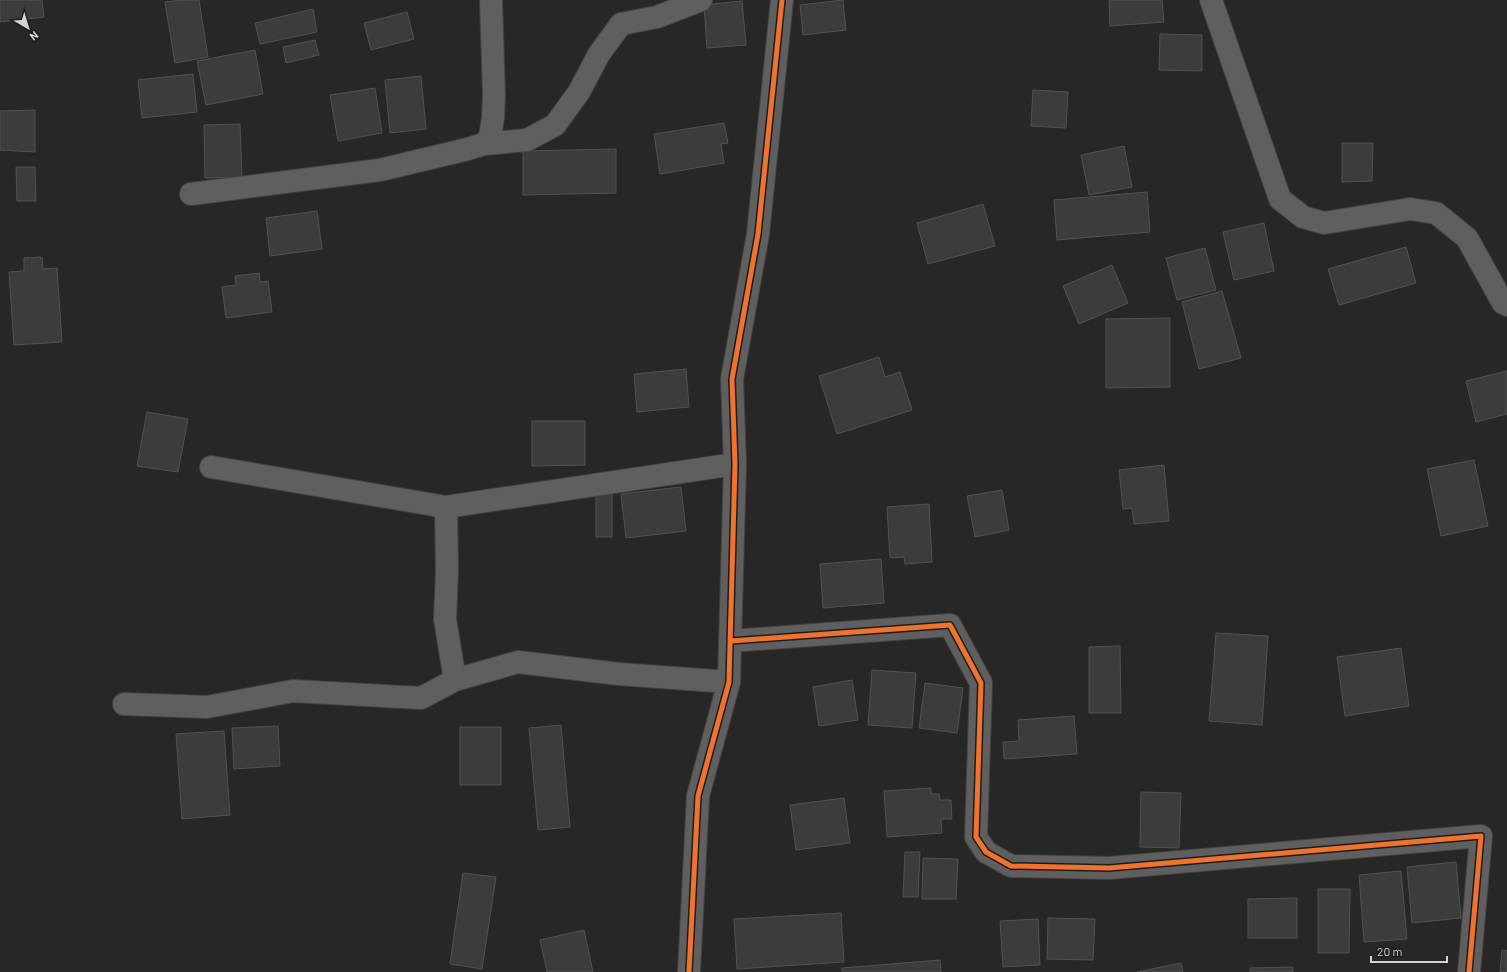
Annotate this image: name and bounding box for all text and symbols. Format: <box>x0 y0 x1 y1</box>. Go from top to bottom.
north arrow <box>8 8 48 48</box>
text: N <box>28 29 41 44</box>
scale bar <box>1371 938 1447 964</box>
text: 20 m <box>1377 944 1403 958</box>

